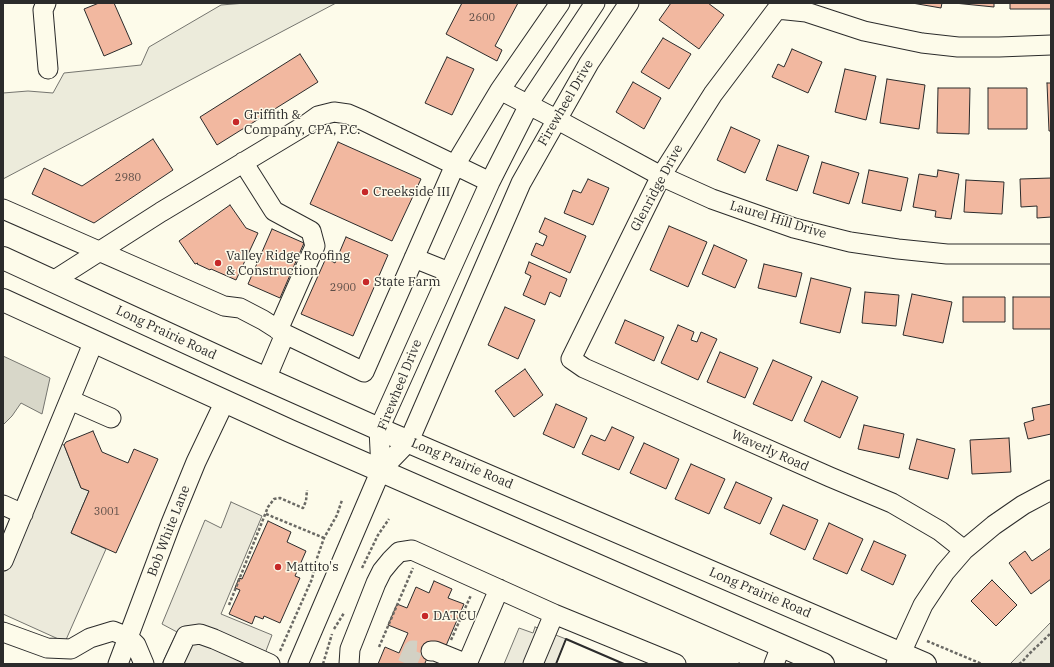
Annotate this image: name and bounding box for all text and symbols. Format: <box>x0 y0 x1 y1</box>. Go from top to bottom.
house number: 2600 <box>469 11 495 25</box>
street label: Firewheel Drive <box>535 57 597 149</box>
place label: Griffith & Company, CPA, P.C. <box>244 107 360 138</box>
marker: Griffith & Company, CPA, P.C. <box>231 117 241 127</box>
street label: Glenridge Drive <box>628 142 686 234</box>
house number: 2980 <box>115 171 141 185</box>
place label: Creekside III <box>373 184 450 200</box>
marker: Creekside III <box>360 187 370 197</box>
street label: Laurel Hill Drive <box>728 198 828 242</box>
place label: Valley Ridge Roofing & Construction <box>226 248 350 279</box>
marker: Valley Ridge Roofing & Construction <box>213 258 223 268</box>
place label: State Farm <box>374 274 441 290</box>
marker: State Farm <box>361 277 371 287</box>
house number: 2900 <box>330 281 356 295</box>
street label: Long Prairie Road <box>113 303 219 363</box>
street label: Firewheel Drive <box>375 337 425 433</box>
street label: Waverly Road <box>729 427 811 475</box>
street label: Long Prairie Road <box>409 435 515 493</box>
street label: Bob White Lane <box>144 483 194 579</box>
house number: 3001 <box>94 505 120 519</box>
place label: Mattito's <box>286 559 339 575</box>
marker: Mattito's <box>273 562 283 572</box>
street label: Long Prairie Road <box>707 564 813 622</box>
place label: DATCU <box>433 608 476 624</box>
marker: DATCU <box>420 611 430 621</box>

